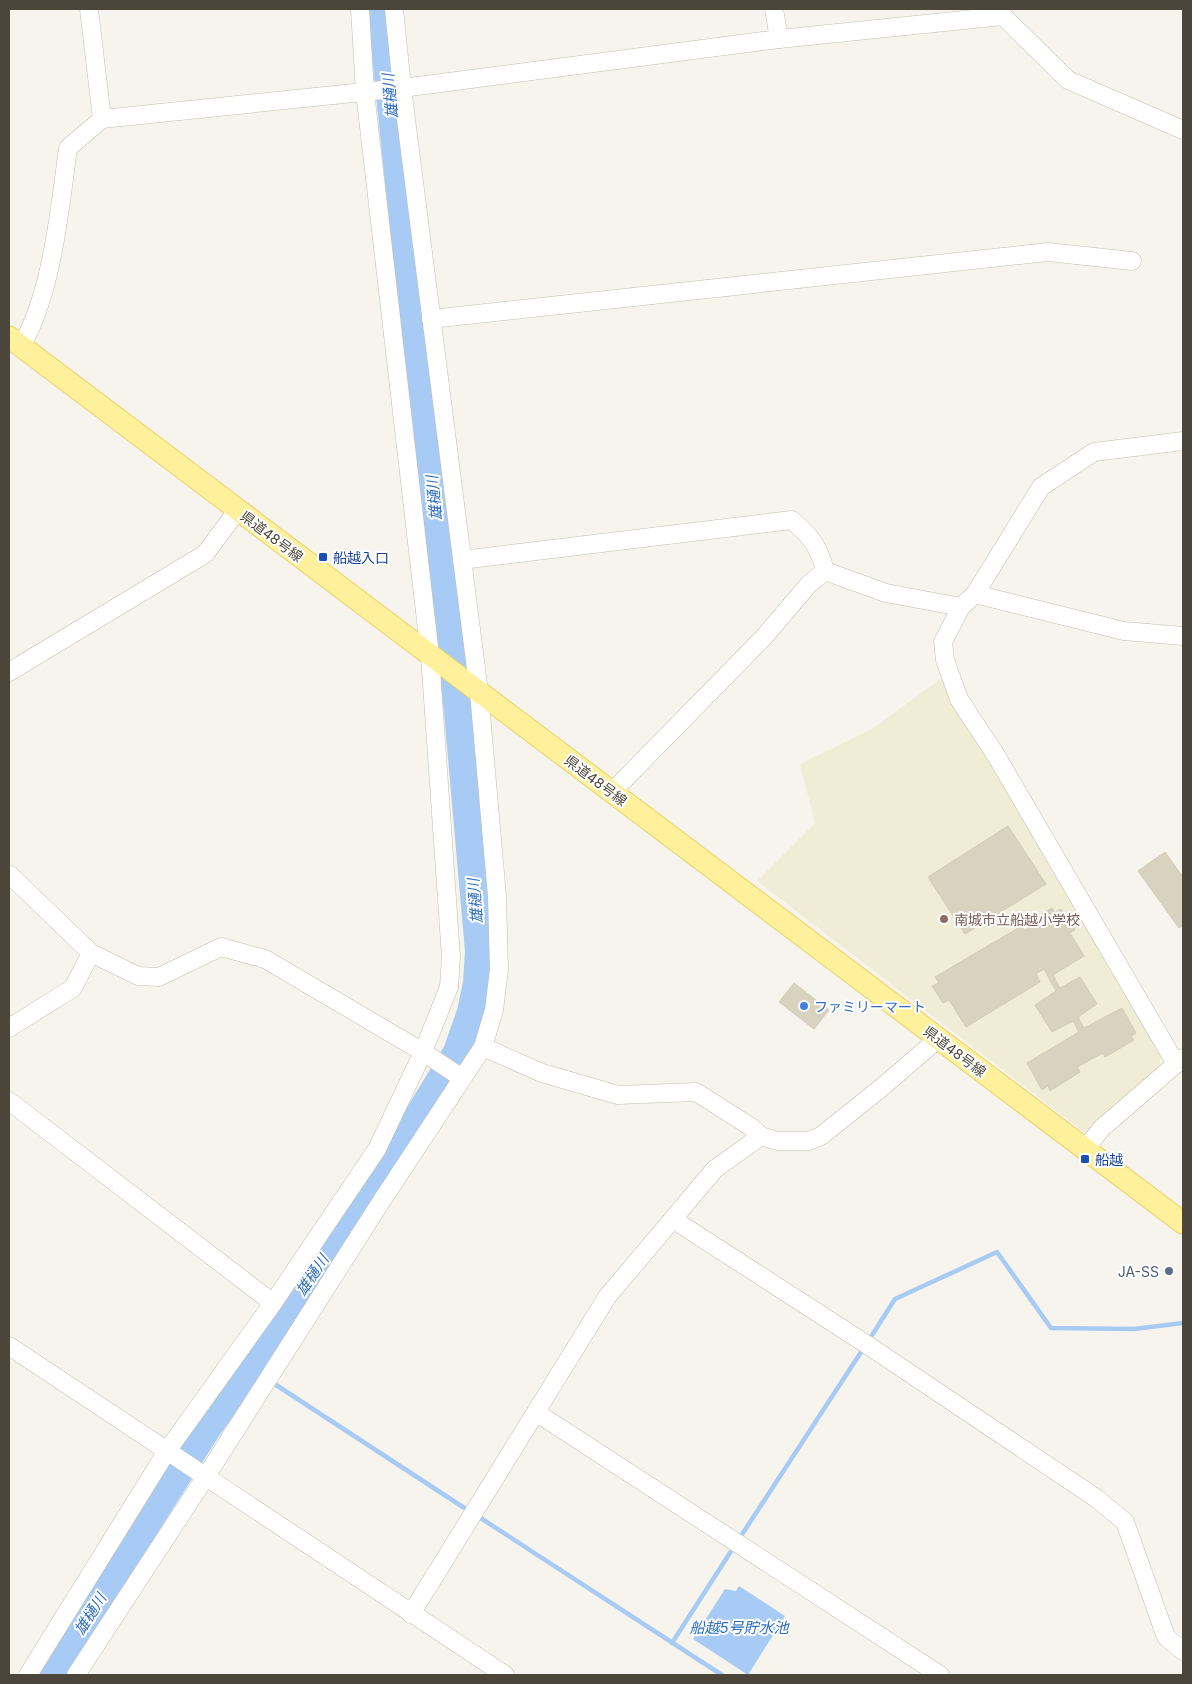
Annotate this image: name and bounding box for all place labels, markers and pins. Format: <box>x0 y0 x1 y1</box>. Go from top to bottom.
place label: 船越入口 <box>333 549 389 566</box>
marker: 船越入口 <box>317 551 329 563</box>
place label: 南城市立船越小学校 <box>954 911 1080 928</box>
marker: 南城市立船越小学校 <box>938 913 950 925</box>
place label: ファミリーマート <box>814 998 926 1015</box>
marker: ファミリーマート <box>798 1000 810 1012</box>
place label: 船越 <box>1095 1151 1123 1168</box>
marker: 船越 <box>1079 1153 1091 1165</box>
place label: JA-SS <box>1118 1263 1159 1280</box>
marker: JA-SS <box>1163 1265 1175 1277</box>

